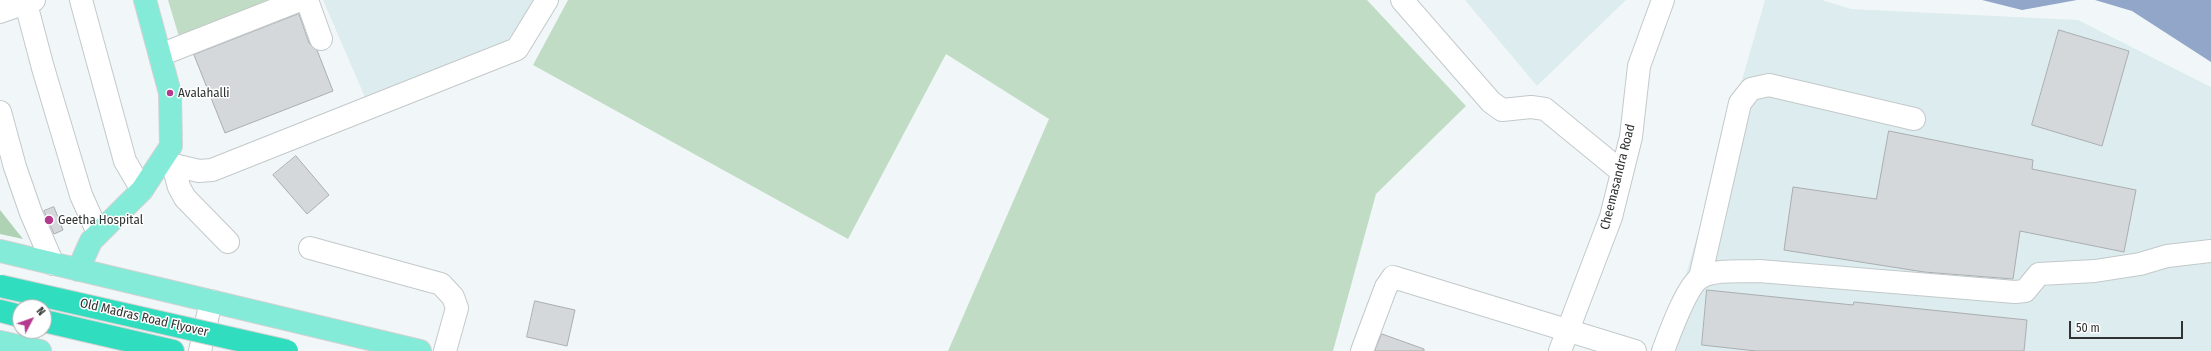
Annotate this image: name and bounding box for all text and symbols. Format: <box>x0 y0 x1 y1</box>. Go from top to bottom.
place label: Avalahalli <box>178 85 230 101</box>
marker: Avalahalli <box>165 88 175 98</box>
street label: Cheemasandra Road <box>1597 122 1639 232</box>
place label: Geetha Hospital <box>58 212 143 228</box>
marker: Geetha Hospital <box>43 214 55 226</box>
street label: Old Madras Road Flyover <box>78 296 210 340</box>
north arrow <box>12 299 52 339</box>
text: N <box>34 305 48 318</box>
scale bar <box>2071 313 2185 339</box>
text: 50 m <box>2076 321 2100 335</box>

